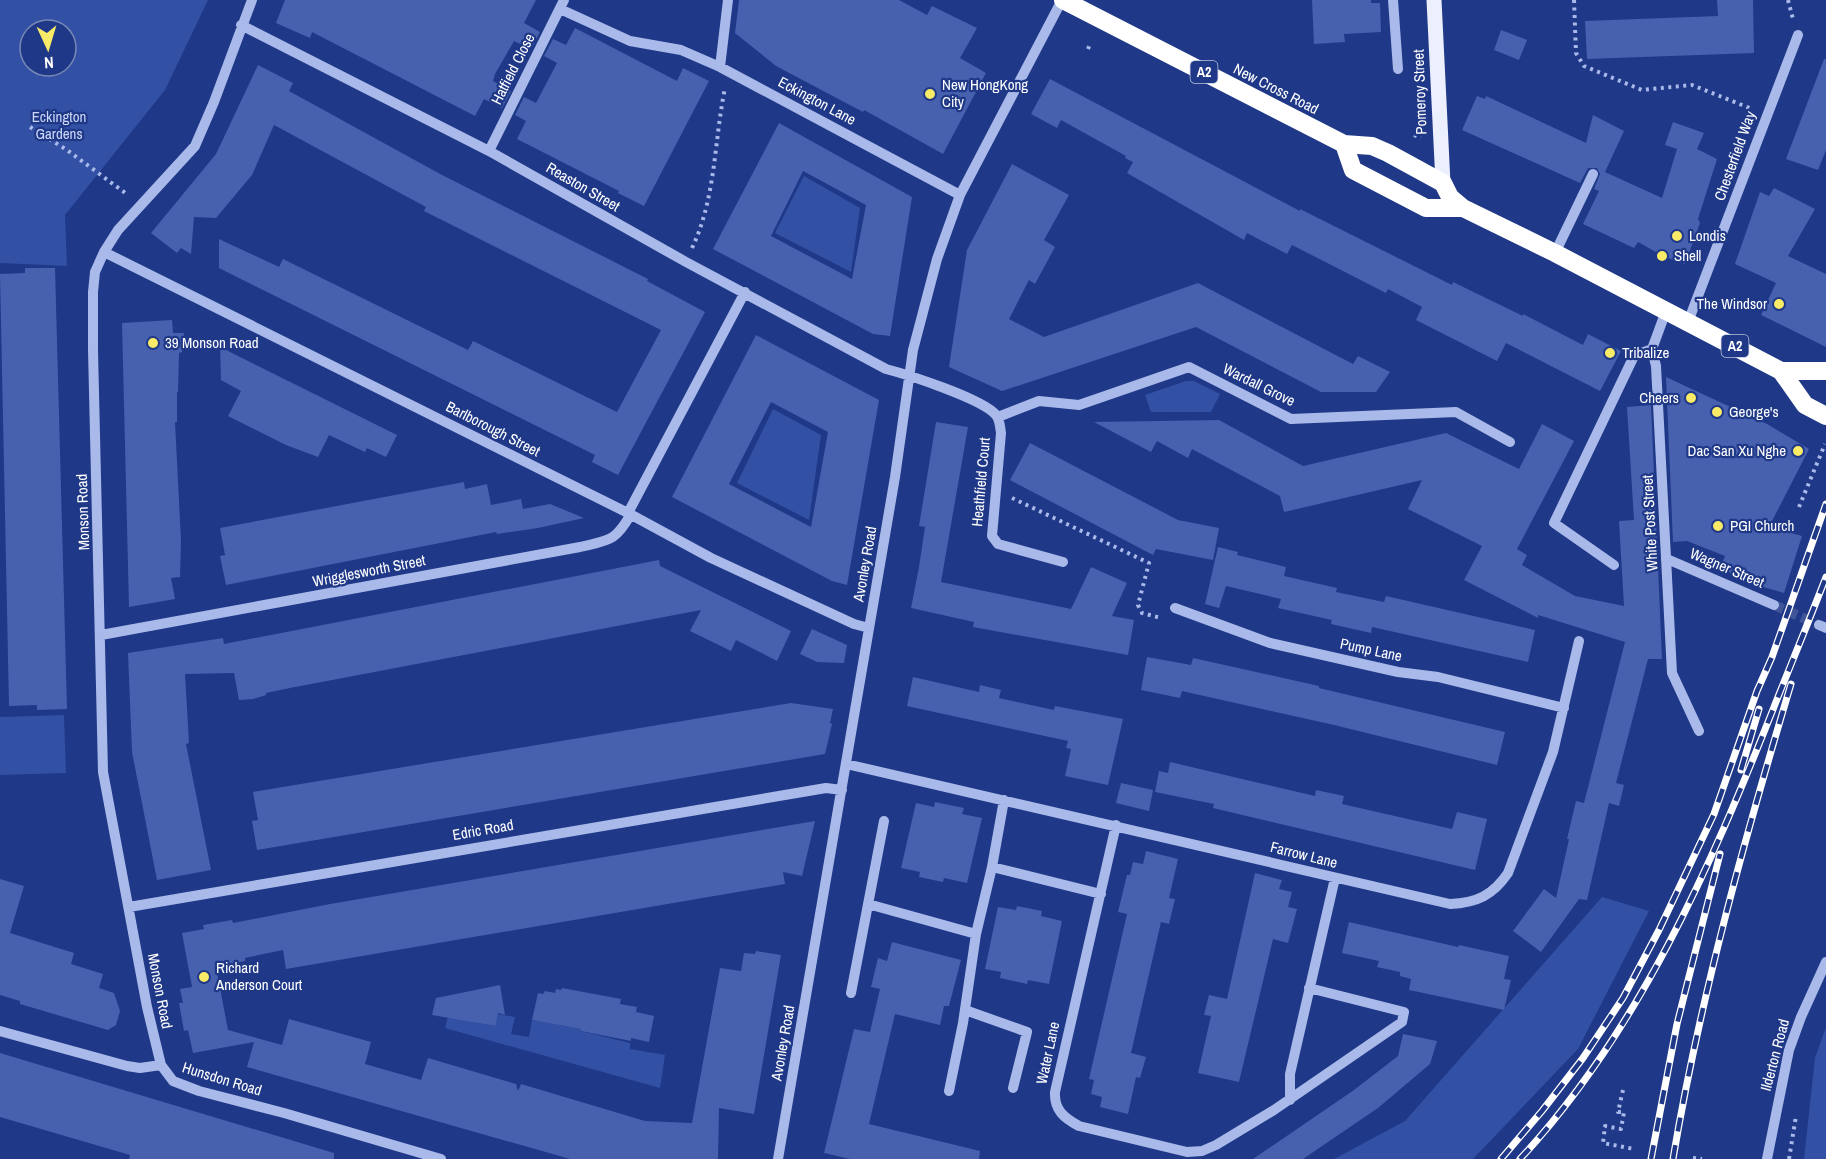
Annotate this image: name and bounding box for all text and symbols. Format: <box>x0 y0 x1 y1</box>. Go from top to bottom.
north arrow <box>18 18 78 78</box>
street label: Hatfield Close <box>486 29 540 108</box>
street label: Pomeroy Street <box>1407 48 1431 135</box>
text: N <box>44 52 55 74</box>
street label: New Cross Road <box>1230 58 1322 119</box>
road number: A2 <box>1190 61 1218 83</box>
street label: Eckington Lane <box>775 71 860 130</box>
place label: New HongKong City <box>942 74 1028 112</box>
marker: New HongKong City <box>923 87 937 101</box>
park label: Eckington Gardens <box>32 106 86 144</box>
street label: Chesterfield Way <box>1709 107 1761 204</box>
street label: Reaston Street <box>542 157 625 216</box>
place label: Londis <box>1689 225 1726 246</box>
marker: Londis <box>1670 229 1684 243</box>
place label: Shell <box>1674 245 1701 266</box>
marker: Shell <box>1655 249 1669 263</box>
place label: The Windsor <box>1697 293 1767 314</box>
marker: The Windsor <box>1772 297 1786 311</box>
place label: 39 Monson Road <box>165 332 259 353</box>
road number: A2 <box>1722 335 1748 357</box>
marker: 39 Monson Road <box>146 336 160 350</box>
place label: Tribalize <box>1622 342 1670 363</box>
marker: Tribalize <box>1603 346 1617 360</box>
street label: Wardall Grove <box>1219 358 1299 411</box>
place label: Cheers <box>1639 387 1679 408</box>
marker: Cheers <box>1684 391 1698 405</box>
street label: Barlborough Street <box>442 396 545 462</box>
place label: George's <box>1729 401 1779 422</box>
marker: George's <box>1710 405 1724 419</box>
street label: Heathfield Court <box>966 436 995 527</box>
place label: Dac San Xu Nghe <box>1688 440 1786 461</box>
marker: Dac San Xu Nghe <box>1791 444 1805 458</box>
street label: Monson Road <box>71 473 94 551</box>
street label: White Post Street <box>1636 474 1663 572</box>
place label: PGI Church <box>1730 515 1794 536</box>
marker: PGI Church <box>1711 519 1725 533</box>
street label: Avonley Road <box>847 524 881 604</box>
street label: Wagner Street <box>1687 542 1768 593</box>
street label: Wrigglesworth Street <box>311 549 428 592</box>
street label: Pump Lane <box>1338 633 1404 666</box>
street label: Edric Road <box>451 814 515 845</box>
street label: Farrow Lane <box>1268 836 1340 873</box>
street label: Monson Road <box>143 951 178 1030</box>
place label: Richard Anderson Court <box>215 957 303 995</box>
marker: Richard Anderson Court <box>197 970 211 984</box>
street label: Avonley Road <box>765 1003 799 1083</box>
street label: Ilderton Road <box>1755 1016 1794 1093</box>
street label: Water Lane <box>1031 1020 1064 1086</box>
street label: Hunsdon Road <box>180 1056 264 1101</box>

